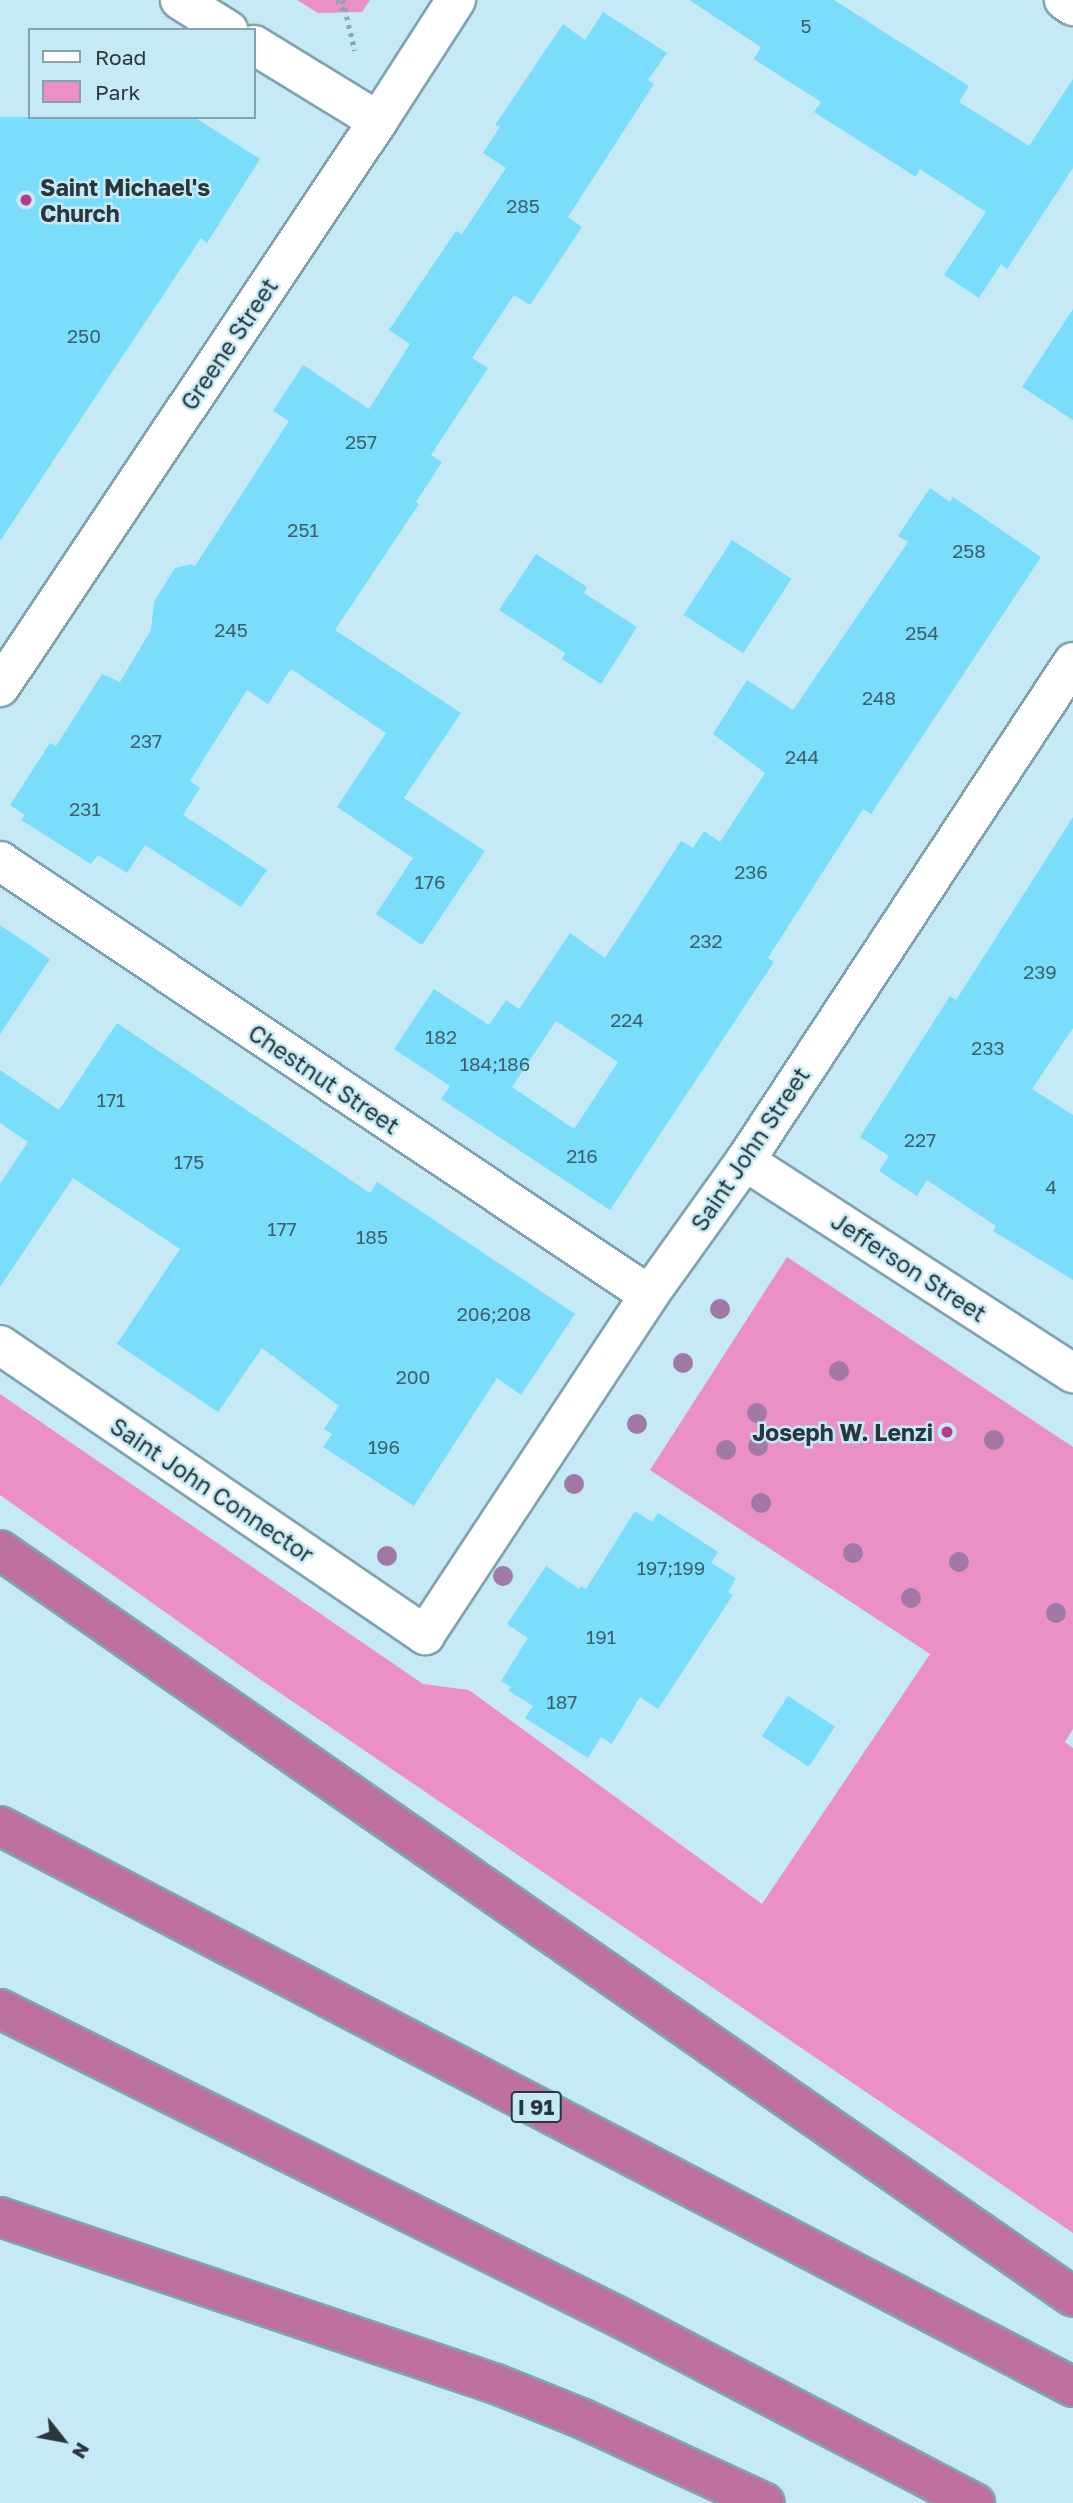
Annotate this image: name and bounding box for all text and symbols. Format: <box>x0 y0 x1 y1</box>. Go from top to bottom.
house number: 5 <box>800 15 812 37</box>
legend <box>28 28 256 119</box>
text: Road <box>95 44 146 70</box>
text: Park <box>95 79 140 105</box>
place label: Saint Michael's Church <box>40 173 210 227</box>
marker: Saint Michael's Church <box>18 192 34 208</box>
house number: 285 <box>506 195 540 217</box>
street label: Greene Street <box>175 273 283 415</box>
house number: 250 <box>67 325 101 347</box>
house number: 257 <box>345 431 377 453</box>
house number: 251 <box>287 519 319 541</box>
house number: 258 <box>952 540 986 562</box>
house number: 245 <box>214 619 248 641</box>
house number: 254 <box>905 622 939 644</box>
house number: 248 <box>862 687 896 709</box>
house number: 237 <box>130 730 162 752</box>
house number: 244 <box>785 746 819 768</box>
house number: 231 <box>69 798 101 820</box>
house number: 236 <box>734 861 768 883</box>
house number: 176 <box>415 871 445 893</box>
house number: 232 <box>689 930 723 952</box>
house number: 239 <box>1023 961 1057 983</box>
house number: 224 <box>610 1009 644 1031</box>
street label: Chestnut Street <box>243 1018 405 1140</box>
house number: 182 <box>425 1026 457 1048</box>
house number: 233 <box>971 1037 1005 1059</box>
house number: 184;186 <box>460 1053 530 1075</box>
street label: Saint John Street <box>685 1062 815 1236</box>
house number: 171 <box>97 1089 125 1111</box>
house number: 227 <box>904 1129 936 1151</box>
house number: 216 <box>566 1145 598 1167</box>
house number: 175 <box>174 1151 204 1173</box>
house number: 4 <box>1045 1176 1057 1198</box>
street label: Jefferson Street <box>826 1207 992 1327</box>
house number: 177 <box>267 1218 297 1240</box>
house number: 185 <box>356 1226 388 1248</box>
house number: 206;208 <box>457 1303 531 1325</box>
house number: 200 <box>396 1366 430 1388</box>
street label: Saint John Connector <box>105 1412 319 1568</box>
place label: Joseph W. Lenzi <box>752 1418 933 1446</box>
marker: Joseph W. Lenzi <box>939 1424 955 1440</box>
house number: 196 <box>368 1436 400 1458</box>
house number: 197;199 <box>637 1557 705 1579</box>
house number: 191 <box>586 1626 616 1648</box>
house number: 187 <box>547 1691 577 1713</box>
road number: I 91 <box>510 2090 562 2124</box>
north arrow <box>28 2405 98 2475</box>
text: N <box>68 2439 95 2463</box>

